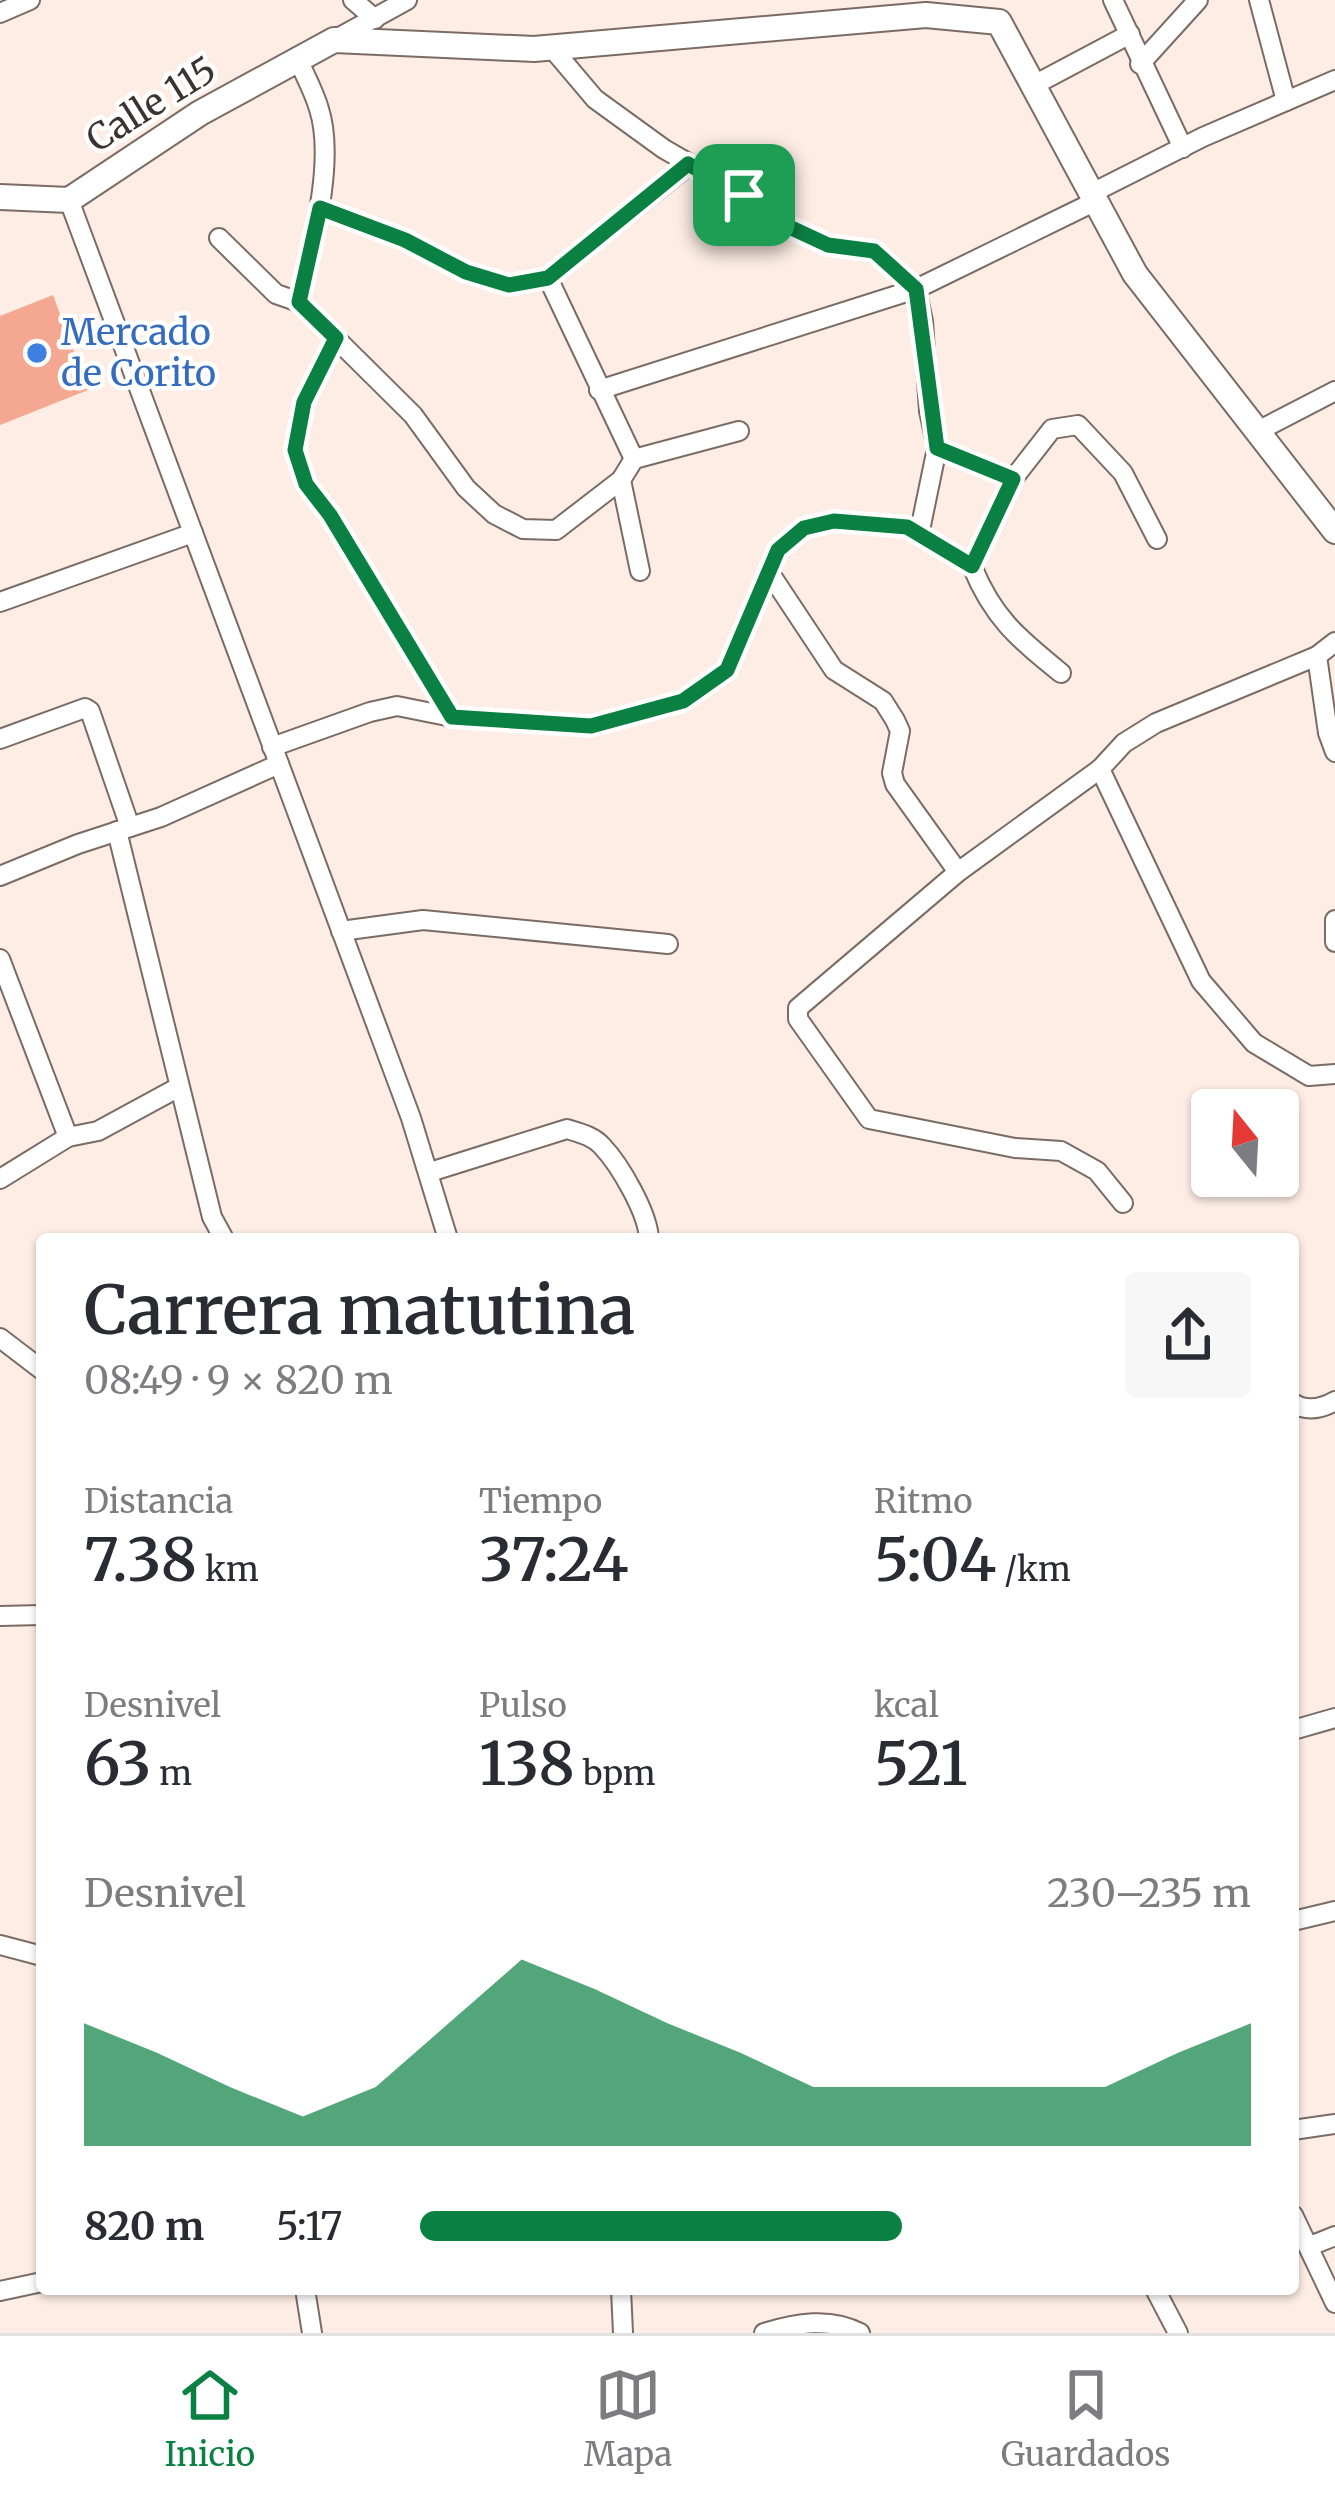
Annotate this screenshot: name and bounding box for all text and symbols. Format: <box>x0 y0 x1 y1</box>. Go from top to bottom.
street label: Calle 115 <box>78 47 224 162</box>
pin <box>693 144 795 246</box>
icon: arrive <box>711 162 777 228</box>
place label: Mercado de Corito <box>61 310 216 396</box>
marker: Mercado de Corito <box>24 340 50 366</box>
north arrow <box>1191 1089 1299 1197</box>
map controls <box>1191 1089 1299 1197</box>
text: Carrera matutina <box>84 1269 635 1352</box>
button: share <box>1125 1272 1251 1398</box>
text: 08:49 · 9 × 820 m <box>84 1356 393 1405</box>
text: Distancia <box>84 1481 233 1522</box>
text: Tiempo <box>479 1481 602 1522</box>
text: Ritmo <box>874 1481 972 1522</box>
text: 7.38 <box>84 1522 197 1597</box>
text: 37:24 <box>479 1522 629 1597</box>
text: 5:04 <box>874 1522 996 1597</box>
text: km <box>197 1549 259 1590</box>
text: /km <box>996 1549 1071 1590</box>
text: Desnivel <box>84 1685 221 1726</box>
text: Pulso <box>479 1685 567 1726</box>
text: kcal <box>874 1685 939 1726</box>
text: 63 <box>84 1726 151 1801</box>
text: 138 <box>479 1726 575 1801</box>
text: 521 <box>874 1726 968 1801</box>
text: m <box>151 1753 192 1794</box>
text: bpm <box>575 1753 656 1794</box>
text: Desnivel <box>84 1869 246 1918</box>
text: 230–235 m <box>1047 1869 1251 1918</box>
text: 820 m <box>84 2202 204 2251</box>
text: 5:17 <box>276 2202 343 2251</box>
tab: Inicio <box>164 2362 255 2475</box>
tab: Mapa <box>584 2362 672 2475</box>
tab: Guardados <box>1001 2362 1171 2475</box>

